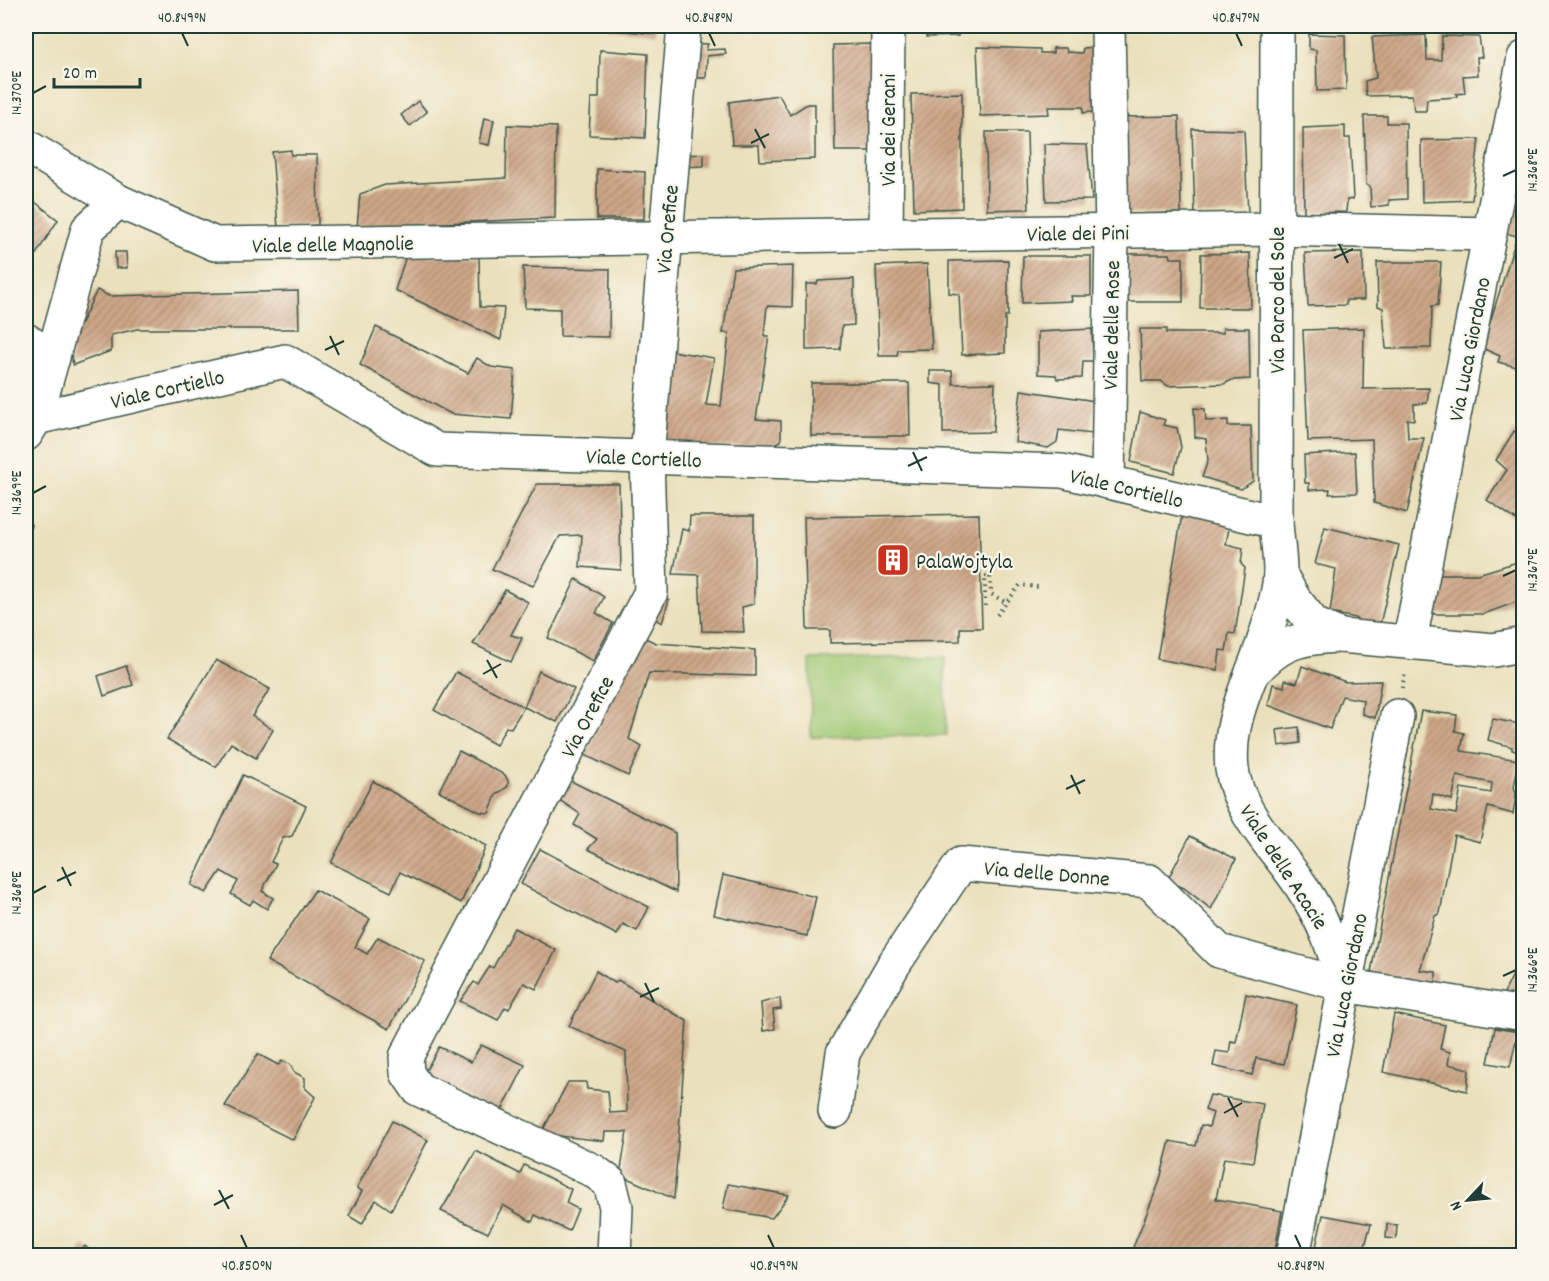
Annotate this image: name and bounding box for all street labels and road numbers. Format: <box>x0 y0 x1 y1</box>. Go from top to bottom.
street label: Via dei Gerani <box>875 74 906 186</box>
street label: Via Orefice <box>650 184 689 275</box>
street label: Viale dei Pini <box>1027 219 1129 252</box>
street label: Via Parco del Sole <box>1264 227 1295 373</box>
street label: Viale delle Magnolie <box>252 230 414 263</box>
street label: Viale delle Rose <box>1097 260 1130 390</box>
street label: Via Luca Giordano <box>1442 275 1501 424</box>
street label: Viale Cortiello <box>108 363 228 420</box>
street label: Viale Cortiello <box>585 443 702 478</box>
street label: Viale Cortiello <box>1066 462 1186 519</box>
street label: Via Orefice <box>554 671 624 764</box>
street label: Viale delle Acacie <box>1230 799 1334 937</box>
street label: Via delle Donne <box>982 855 1111 896</box>
street label: Via Luca Giordano <box>1319 911 1378 1060</box>

